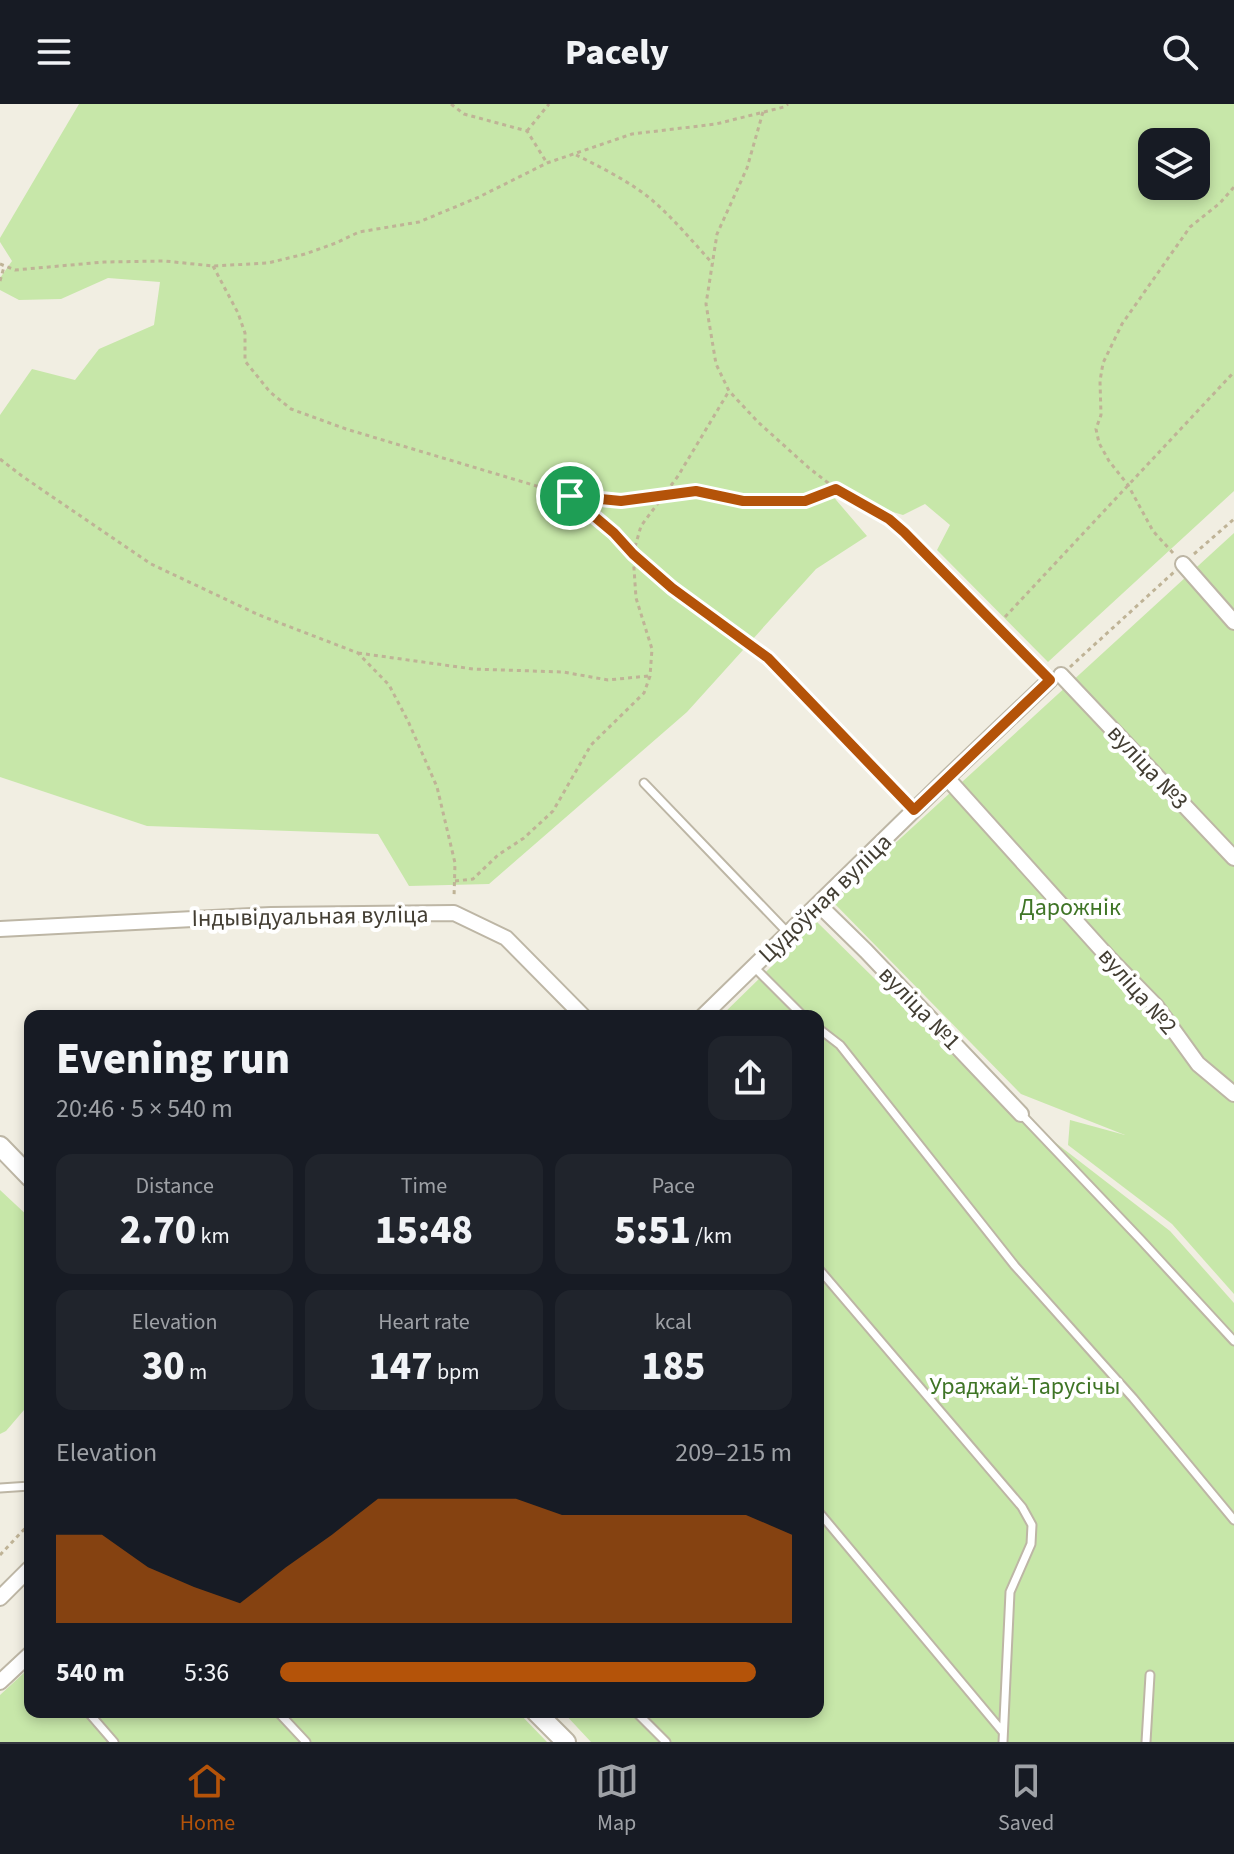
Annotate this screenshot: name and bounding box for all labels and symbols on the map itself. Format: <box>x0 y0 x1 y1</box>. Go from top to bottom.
pin <box>536 462 604 530</box>
street label: вуліца №3 <box>1099 717 1196 818</box>
street label: Цудоўная вуліца <box>751 825 900 971</box>
park label: Дарожнік <box>1019 890 1121 925</box>
street label: Індывідуальная вуліца <box>191 897 429 936</box>
street label: вуліца №2 <box>1090 940 1185 1043</box>
street label: вуліца №1 <box>870 958 969 1058</box>
park label: Ураджай-Тарусічы <box>930 1369 1120 1404</box>

